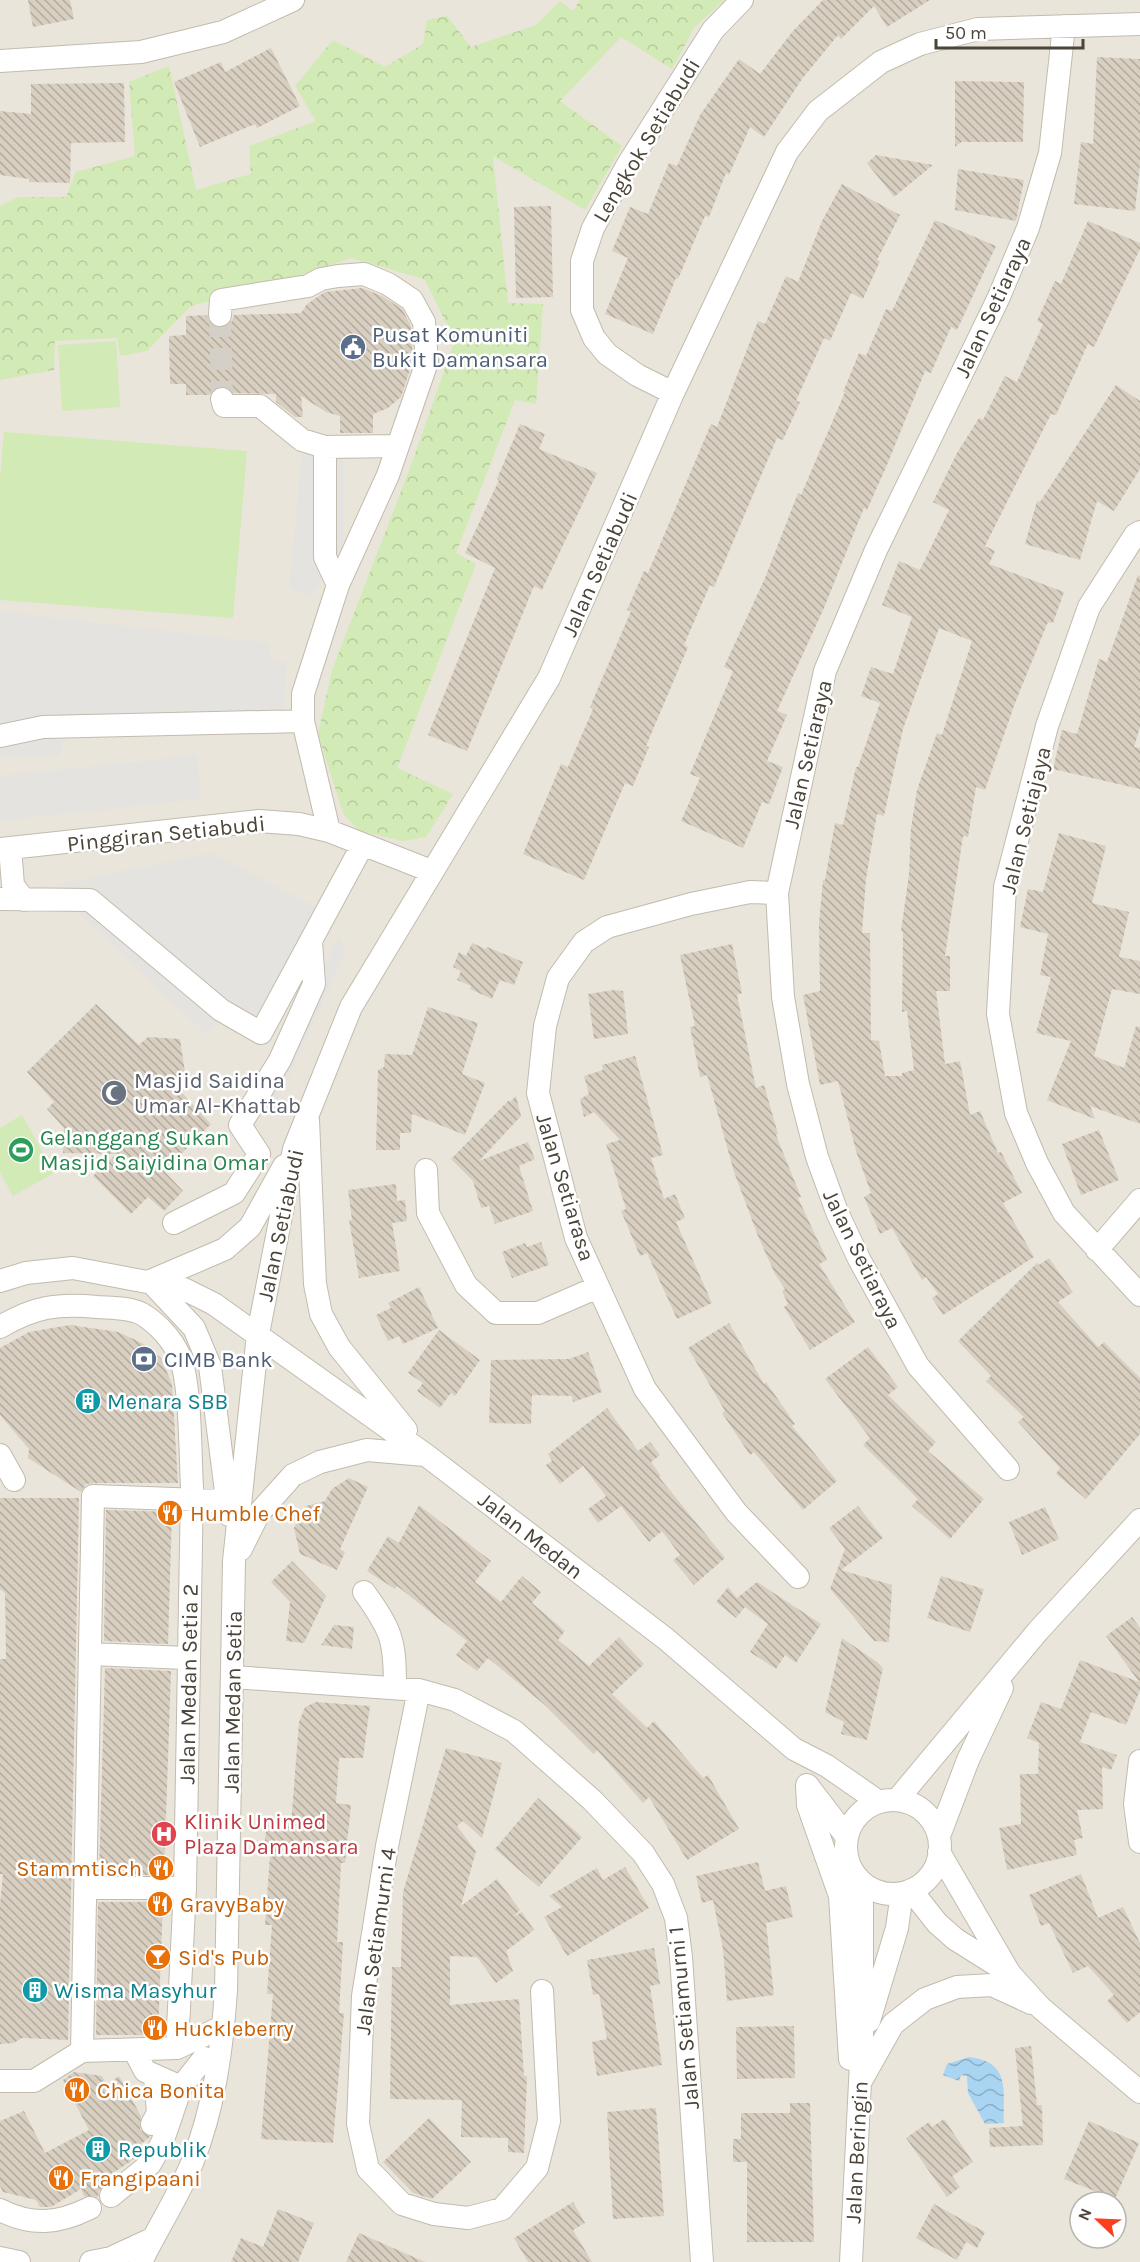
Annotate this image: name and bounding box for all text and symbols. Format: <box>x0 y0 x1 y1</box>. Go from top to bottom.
scale bar <box>936 12 1083 50</box>
text: 50 m <box>945 22 987 44</box>
street label: Lengkok Setiabudi <box>588 54 706 227</box>
street label: Jalan Setiaraya <box>949 233 1037 382</box>
place label: Pusat Komuniti Bukit Damansara <box>372 322 548 373</box>
public building icon: Pusat Komuniti Bukit Damansara <box>338 332 368 362</box>
street label: Jalan Setiabudi <box>556 488 643 641</box>
street label: Jalan Setiaraya <box>778 677 838 831</box>
street label: Jalan Setiajaya <box>995 744 1057 896</box>
street label: Pinggiran Setiabudi <box>66 811 267 857</box>
place label: Masjid Saidina Umar Al-Khattab <box>134 1068 301 1119</box>
mosque icon: Masjid Saidina Umar Al-Khattab <box>99 1078 129 1108</box>
street label: Jalan Setiarasa <box>530 1110 600 1264</box>
place label: Gelanggang Sukan Masjid Saiyidina Omar <box>40 1125 268 1176</box>
sports icon: Gelanggang Sukan Masjid Saiyidina Omar <box>6 1135 36 1165</box>
street label: Jalan Setiabudi <box>252 1147 310 1304</box>
street label: Jalan Setiaraya <box>817 1186 907 1333</box>
bank icon: CIMB Bank <box>129 1344 159 1374</box>
place label: CIMB Bank <box>164 1347 273 1373</box>
building icon: Menara SBB <box>73 1386 103 1416</box>
place label: Menara SBB <box>107 1389 228 1415</box>
street label: Jalan Medan <box>473 1487 588 1585</box>
restaurant icon: Humble Chef <box>155 1498 185 1528</box>
place label: Humble Chef <box>190 1501 320 1527</box>
street label: Jalan Medan Setia 2 <box>174 1583 204 1785</box>
street label: Jalan Medan Setia <box>218 1610 248 1794</box>
place label: Klinik Unimed Plaza Damansara <box>184 1809 359 1860</box>
hospital icon: Klinik Unimed Plaza Damansara <box>149 1819 179 1849</box>
street label: Jalan Setiamurni 4 <box>350 1846 402 2036</box>
restaurant icon: Stammtisch <box>146 1853 176 1883</box>
place label: Stammtisch <box>16 1856 142 1882</box>
restaurant icon: GravyBaby <box>145 1889 175 1919</box>
place label: GravyBaby <box>180 1892 285 1918</box>
street label: Jalan Setiamurni 1 <box>663 1925 705 2110</box>
bar icon: Sid's Pub <box>143 1942 173 1972</box>
place label: Sid's Pub <box>178 1945 269 1971</box>
building icon: Wisma Masyhur <box>20 1975 50 2005</box>
place label: Wisma Masyhur <box>54 1978 216 2004</box>
restaurant icon: Huckleberry <box>140 2013 170 2043</box>
place label: Huckleberry <box>174 2016 294 2042</box>
restaurant icon: Chica Bonita <box>62 2075 92 2105</box>
place label: Chica Bonita <box>97 2078 225 2104</box>
street label: Jalan Beringin <box>840 2080 874 2224</box>
building icon: Republik <box>83 2134 113 2164</box>
place label: Republik <box>118 2137 207 2163</box>
restaurant icon: Frangipaani <box>46 2163 76 2193</box>
place label: Frangipaani <box>80 2166 201 2192</box>
north arrow <box>1068 2190 1128 2250</box>
text: N <box>1074 2205 1096 2223</box>

